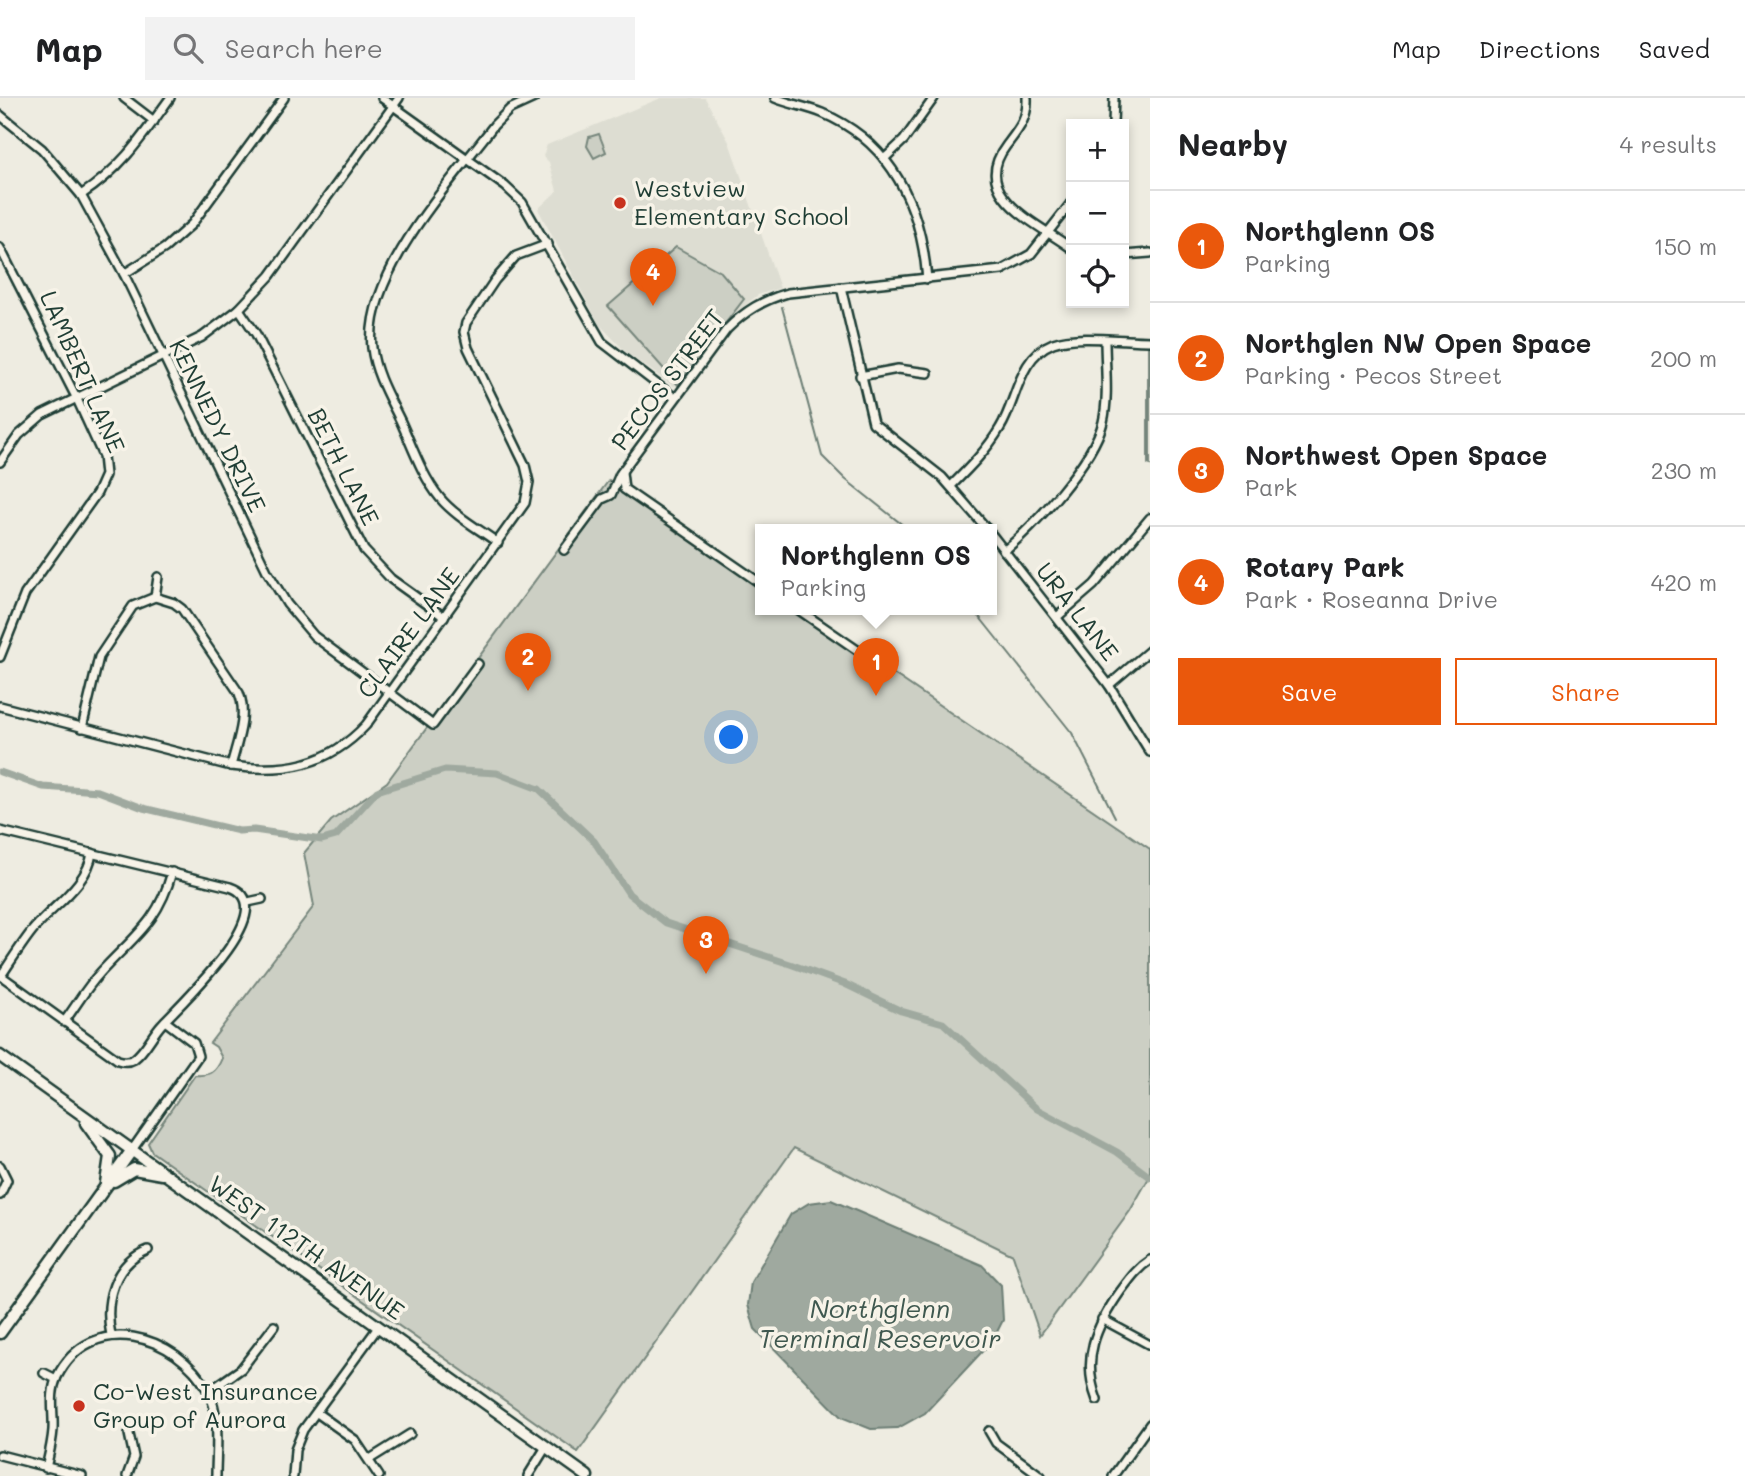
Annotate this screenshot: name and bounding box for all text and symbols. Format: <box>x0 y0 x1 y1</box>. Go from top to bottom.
search box <box>145 17 635 80</box>
text: Map <box>35 27 103 70</box>
icon: search <box>169 29 207 67</box>
text: Search here <box>225 31 383 65</box>
text: Map <box>1392 33 1441 64</box>
text: Directions <box>1479 33 1601 64</box>
text: Saved <box>1639 33 1710 64</box>
map controls <box>1066 119 1129 308</box>
button: + <box>1066 119 1129 182</box>
text: Nearby <box>1178 124 1288 164</box>
text: 4 results <box>1620 129 1717 159</box>
place label: Westview Elementary School <box>634 172 849 231</box>
button: − <box>1066 182 1129 245</box>
marker: Westview Elementary School <box>612 195 628 211</box>
text: Northglenn OS <box>1245 214 1435 248</box>
text: 1 <box>1196 231 1206 261</box>
text: 150 m <box>1653 231 1717 261</box>
button: locate <box>1066 245 1129 308</box>
pin: 4 <box>630 248 676 306</box>
text: Parking <box>1245 248 1330 278</box>
street label: LAMBERT LANE <box>34 286 133 457</box>
street label: PECOS STREET <box>604 302 730 456</box>
text: Northglen NW Open Space <box>1245 326 1591 360</box>
street label: KENNEDY DRIVE <box>163 334 274 517</box>
text: 2 <box>1195 343 1207 373</box>
text: 200 m <box>1650 343 1717 373</box>
text: Parking · Pecos Street <box>1245 360 1502 390</box>
street label: BETH LANE <box>302 402 387 530</box>
text: Northwest Open Space <box>1245 438 1547 472</box>
text: 3 <box>1194 455 1208 485</box>
text: 230 m <box>1651 455 1717 485</box>
text: Park <box>1245 472 1297 502</box>
popup <box>755 524 997 615</box>
text: Northglenn OS <box>781 538 971 572</box>
text: Rotary Park <box>1245 550 1405 584</box>
street label: URA LANE <box>1030 556 1126 666</box>
street label: CLAIRE LANE <box>350 561 466 704</box>
text: 4 <box>1194 567 1208 597</box>
text: 420 m <box>1651 567 1717 597</box>
text: Parking <box>781 572 866 602</box>
text: Park · Roseanna Drive <box>1245 584 1498 614</box>
pin: 2 <box>505 633 551 691</box>
pin: 1 <box>853 638 899 696</box>
button: Save <box>1178 658 1441 725</box>
button: Share <box>1455 658 1717 725</box>
your location <box>714 720 748 754</box>
pin: 3 <box>683 916 729 974</box>
street label: WEST 112TH AVENUE <box>203 1168 411 1326</box>
water label: Northglenn Terminal Reservoir <box>759 1291 1001 1355</box>
place label: Co-West Insurance Group of Aurora <box>93 1375 318 1434</box>
marker: Co-West Insurance Group of Aurora <box>71 1398 87 1414</box>

